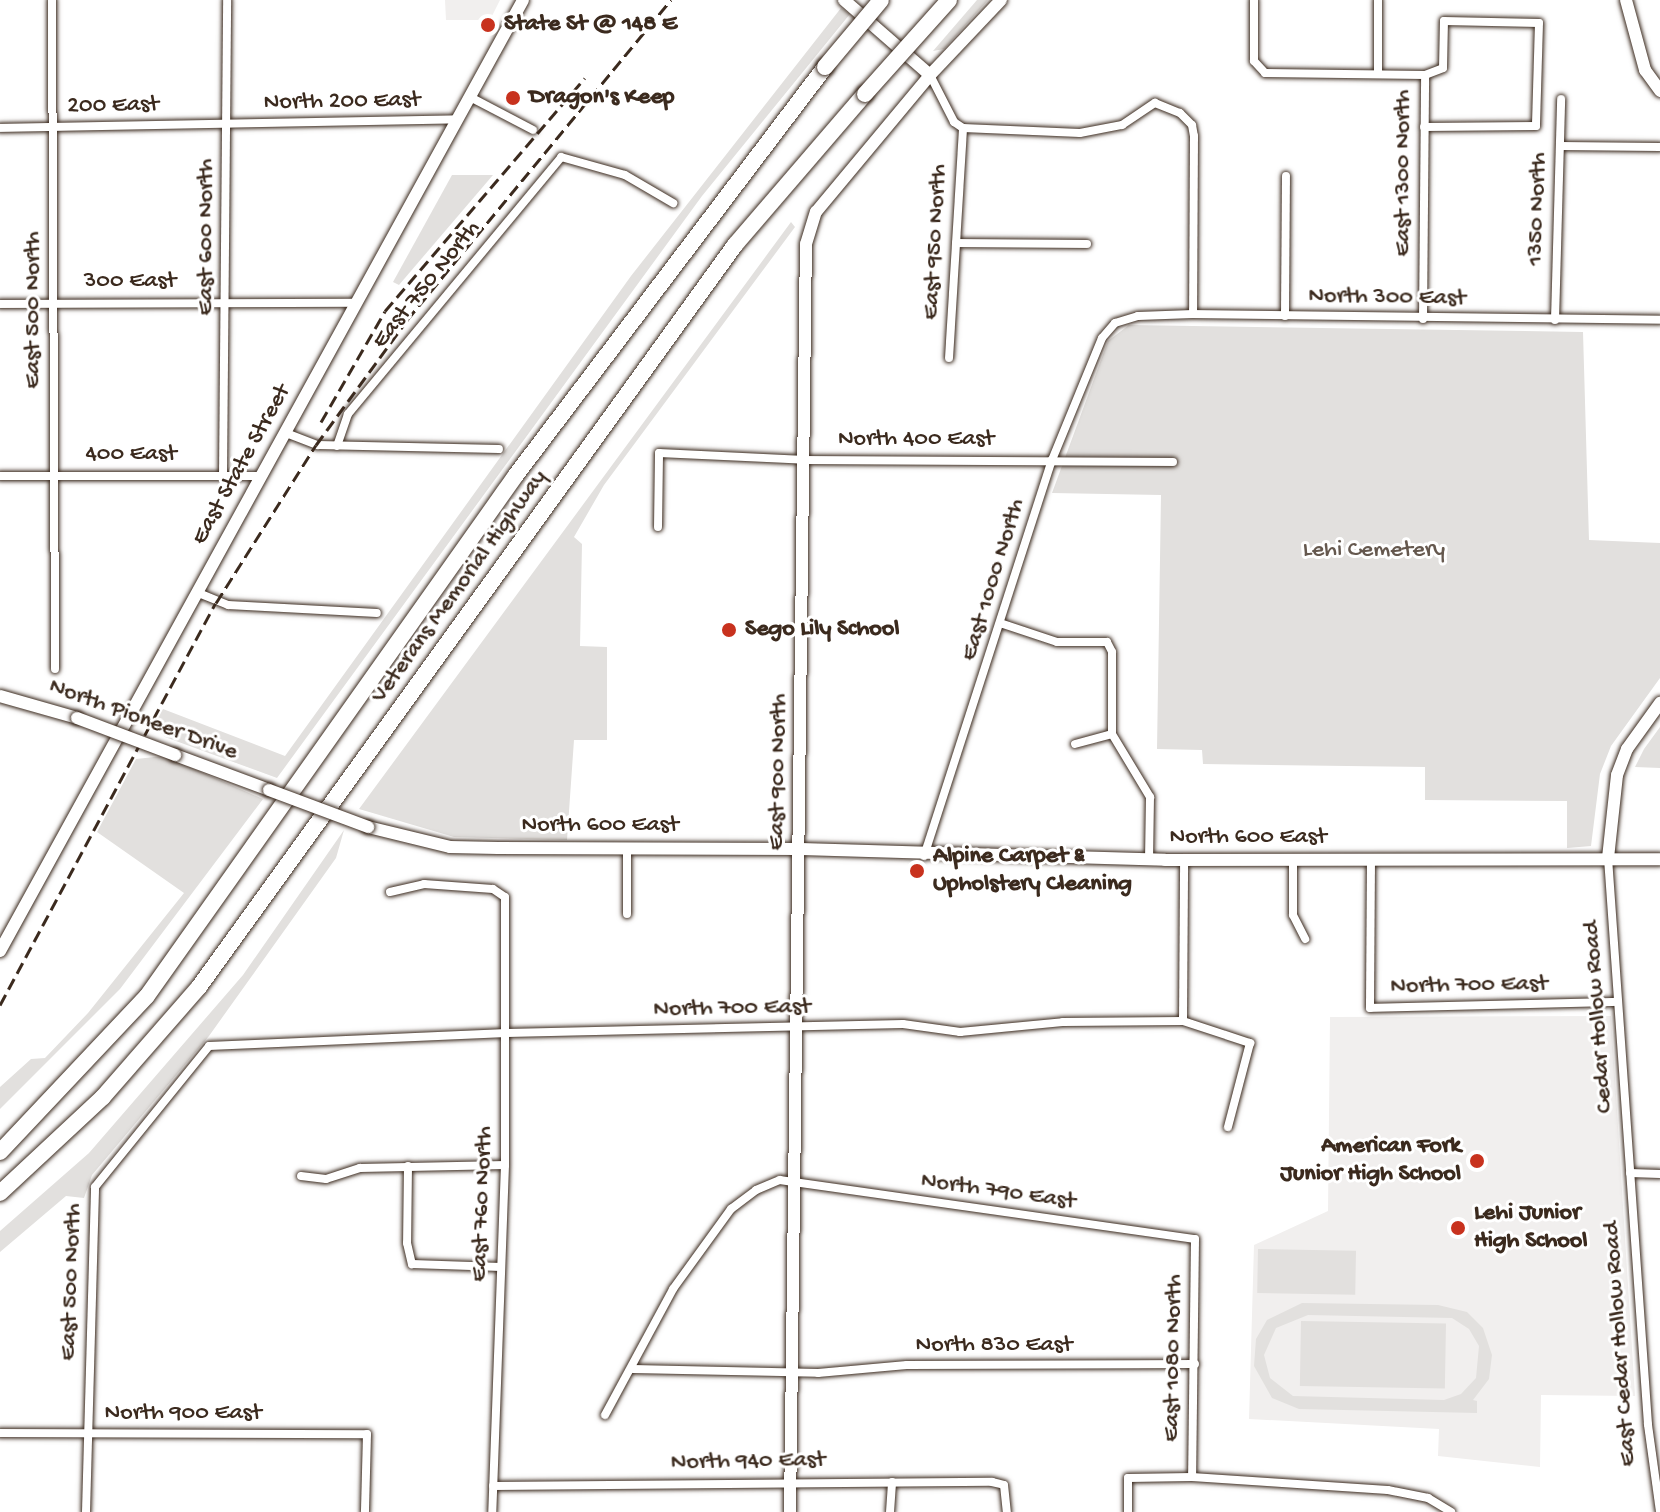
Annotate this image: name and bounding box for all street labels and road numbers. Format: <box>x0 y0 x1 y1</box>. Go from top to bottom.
street label: North 200 East <box>263 86 421 118</box>
street label: East 1300 North <box>1390 90 1418 256</box>
street label: 200 East <box>67 91 159 121</box>
street label: 1350 North <box>1522 152 1554 266</box>
street label: East 600 North <box>193 158 221 316</box>
street label: East 950 North <box>918 163 954 321</box>
street label: East 750 North <box>367 215 487 355</box>
street label: East 500 North <box>20 231 48 389</box>
street label: 300 East <box>84 268 176 296</box>
street label: North 300 East <box>1308 282 1466 314</box>
street label: East State Street <box>186 380 298 550</box>
street label: North 400 East <box>838 426 994 454</box>
street label: 400 East <box>85 441 177 469</box>
street label: Veterans Memorial Highway <box>366 465 554 709</box>
street label: East 1000 North <box>956 495 1032 665</box>
street label: North Pioneer Drive <box>45 673 241 767</box>
street label: East 900 North <box>763 693 795 851</box>
street label: North 600 East <box>521 812 679 840</box>
street label: North 600 East <box>1169 824 1327 852</box>
street label: Cedar Hollow Road <box>1578 920 1620 1114</box>
street label: North 700 East <box>1390 970 1548 1002</box>
street label: North 700 East <box>653 993 811 1025</box>
street label: East 760 North <box>466 1126 500 1282</box>
street label: North 790 East <box>919 1167 1077 1217</box>
street label: East 500 North <box>55 1203 89 1361</box>
street label: East Cedar Hollow Road <box>1598 1221 1644 1467</box>
street label: East 1080 North <box>1158 1274 1190 1442</box>
street label: North 830 East <box>916 1332 1072 1360</box>
street label: North 900 East <box>105 1400 261 1428</box>
street label: North 940 East <box>670 1446 826 1478</box>

